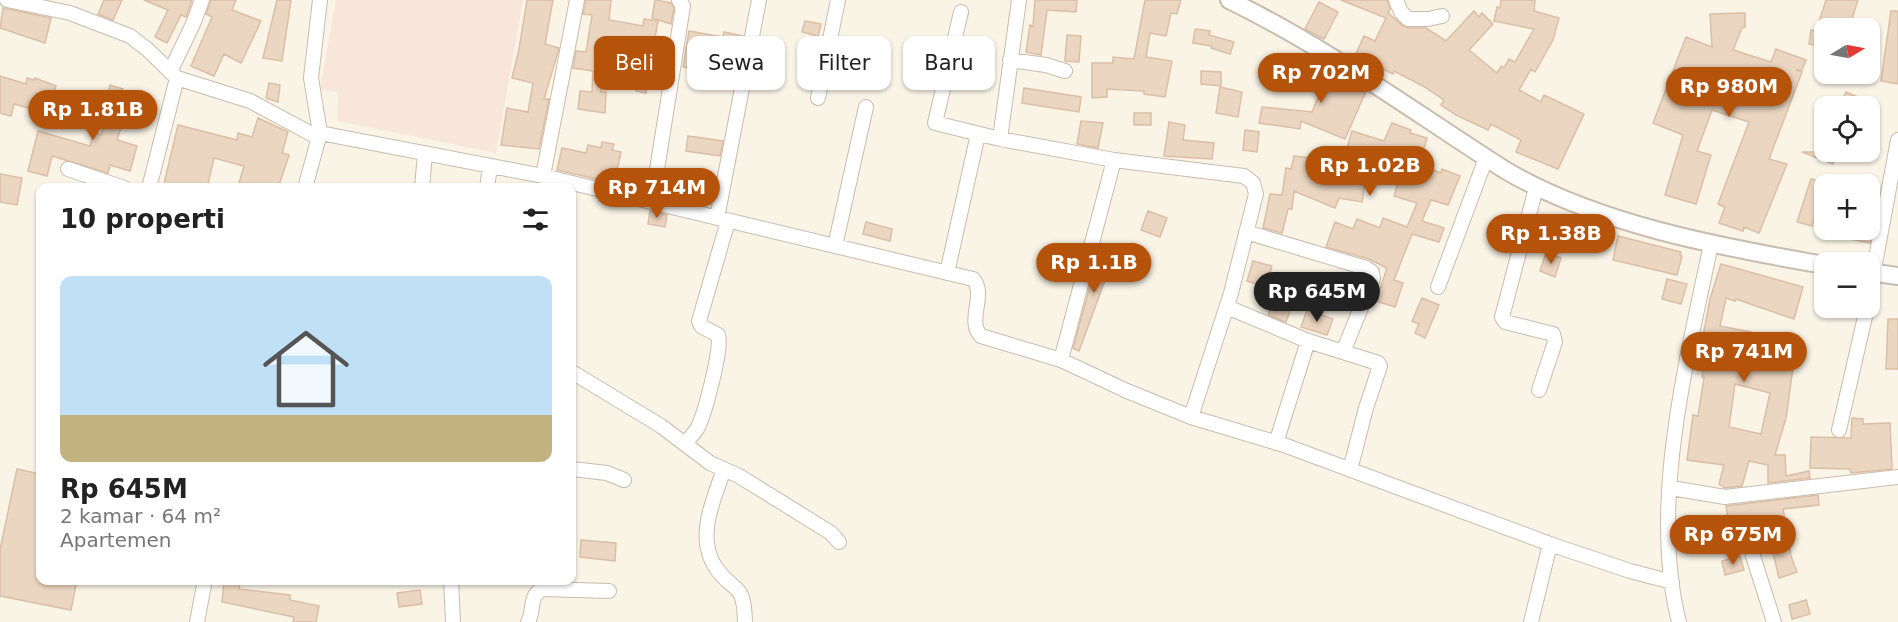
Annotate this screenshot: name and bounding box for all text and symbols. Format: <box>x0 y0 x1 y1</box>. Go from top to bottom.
north arrow <box>1814 18 1880 84</box>
map controls <box>1814 18 1880 318</box>
chip: Beli <box>594 36 675 90</box>
chip: Sewa <box>687 36 785 90</box>
chip: Filter <box>797 36 891 90</box>
chip: Baru <box>903 36 995 90</box>
pin: Rp 702M <box>1266 53 1376 104</box>
text: Rp 702M <box>1272 60 1370 84</box>
pin: Rp 980M <box>1674 67 1784 118</box>
text: Rp 980M <box>1680 74 1778 98</box>
pin: Rp 1.81B <box>31 90 155 141</box>
button: locate <box>1814 96 1880 162</box>
text: Rp 1.81B <box>42 97 144 121</box>
pin: Rp 1.02B <box>1308 146 1432 197</box>
text: Rp 1.02B <box>1319 153 1421 177</box>
pin: Rp 714M <box>602 168 712 219</box>
button: + <box>1814 174 1880 240</box>
text: Rp 714M <box>608 175 706 199</box>
icon: filters <box>519 203 552 236</box>
text: 10 properti <box>60 204 225 234</box>
pin: Rp 1.38B <box>1489 214 1613 265</box>
text: Rp 1.38B <box>1500 221 1602 245</box>
pin: Rp 1.1B <box>1039 243 1149 294</box>
text: Rp 1.1B <box>1050 250 1138 274</box>
button: − <box>1814 252 1880 318</box>
pin: Rp 645M <box>1262 272 1372 323</box>
text: Rp 645M <box>1268 279 1366 303</box>
icon: home <box>252 315 360 423</box>
pin: Rp 741M <box>1689 332 1799 383</box>
text: Rp 741M <box>1695 339 1793 363</box>
text: Rp 645M <box>60 474 188 504</box>
text: 2 kamar · 64 m² <box>60 504 221 528</box>
pin: Rp 675M <box>1678 515 1788 566</box>
text: Rp 675M <box>1684 522 1782 546</box>
text: Apartemen <box>60 528 171 552</box>

